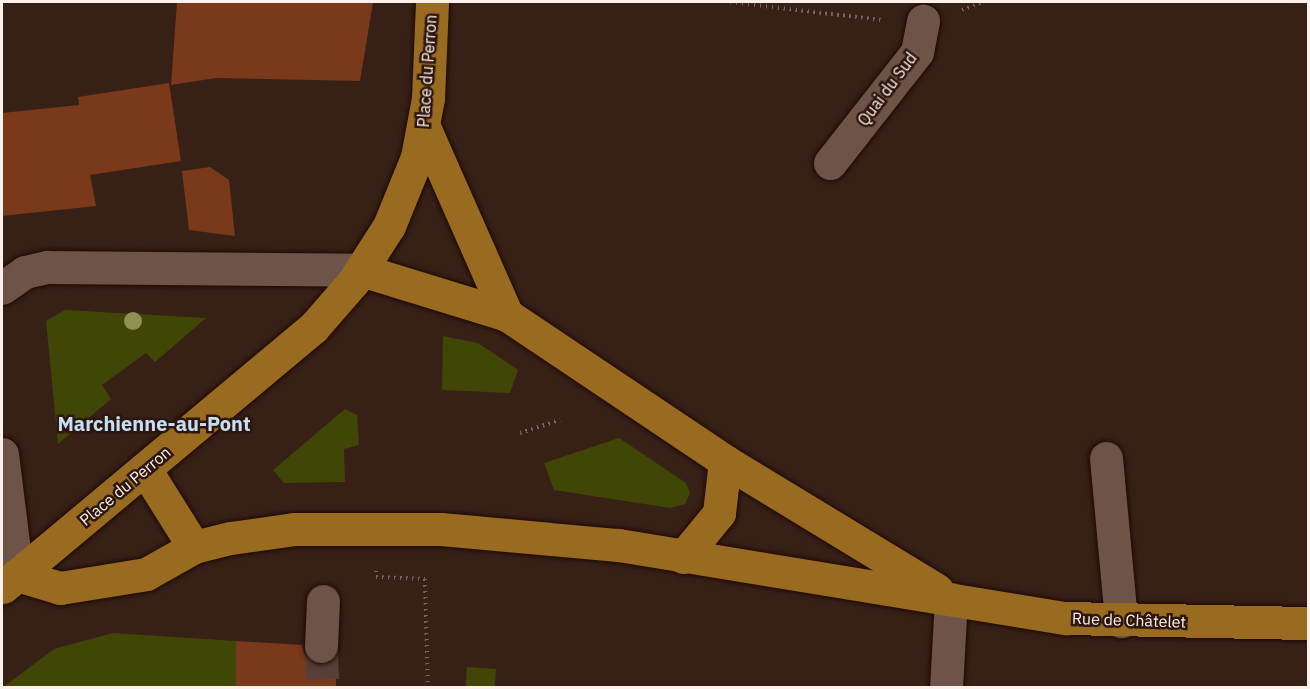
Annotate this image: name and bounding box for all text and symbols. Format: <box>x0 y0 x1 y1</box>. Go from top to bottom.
street label: Place du Perron <box>413 14 441 128</box>
street label: Quai du Sud <box>853 49 921 129</box>
district label: Marchienne-au-Pont <box>57 411 251 435</box>
street label: Place du Perron <box>76 442 174 530</box>
street label: Rue de Châtelet <box>1072 608 1186 632</box>

